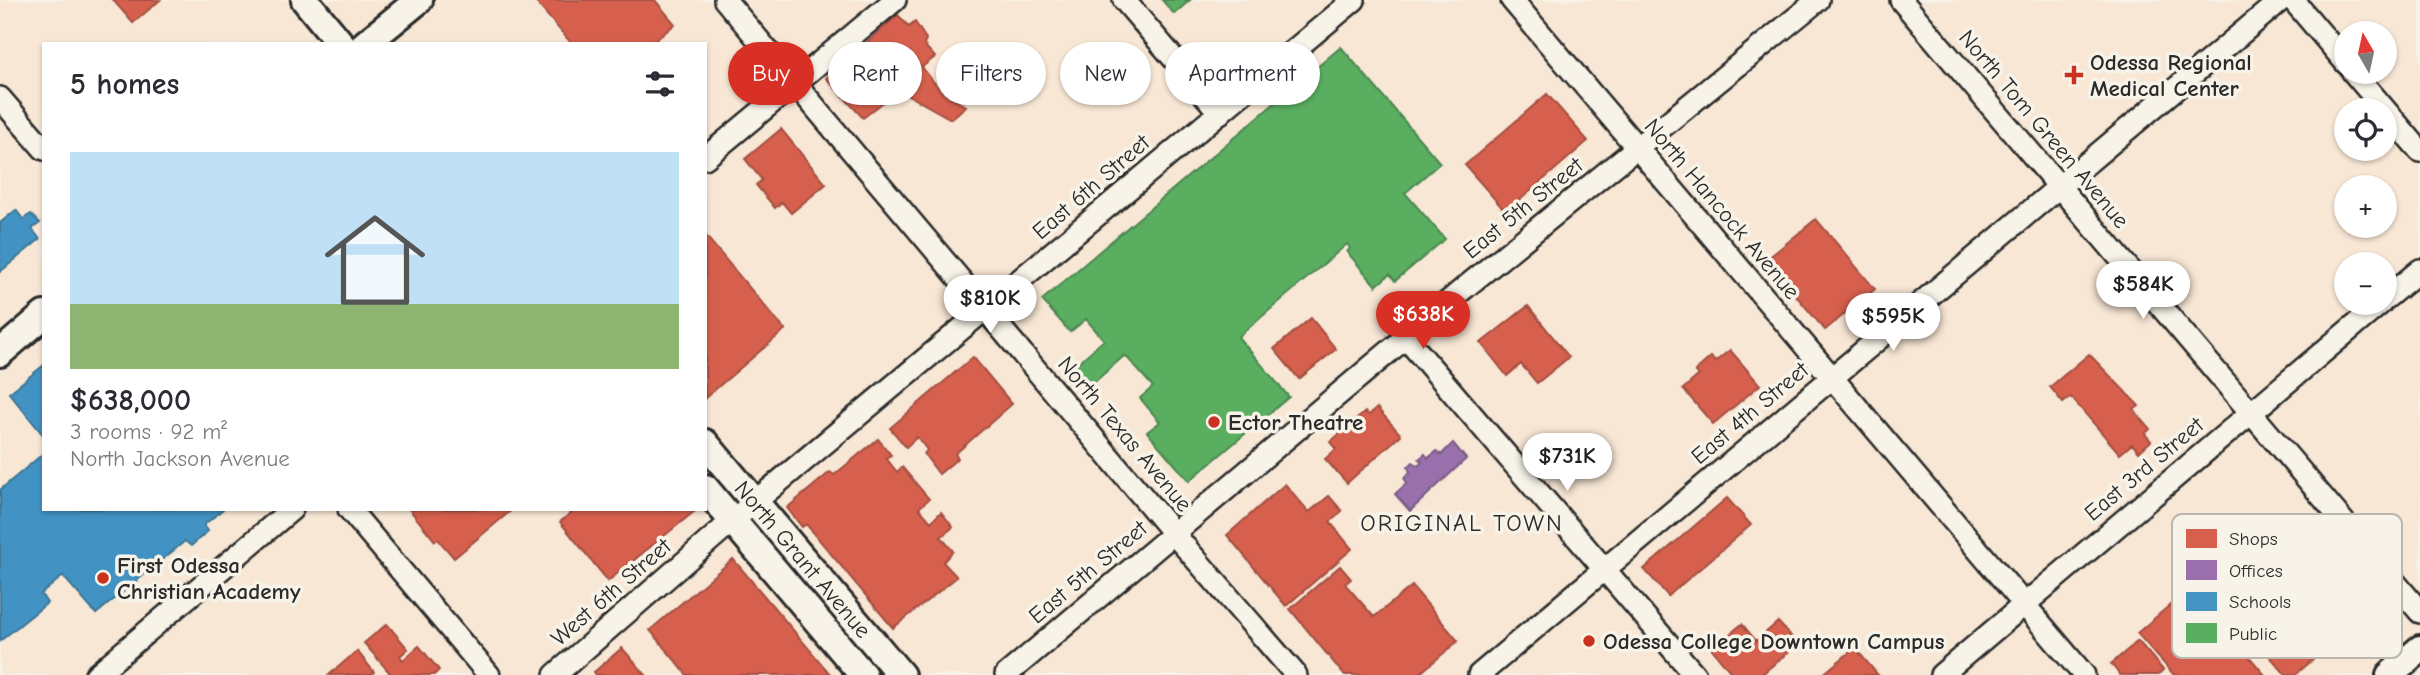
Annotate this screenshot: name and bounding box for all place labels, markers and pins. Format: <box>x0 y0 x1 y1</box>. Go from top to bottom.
place label: Odessa Regional Medical Center <box>2090 49 2252 102</box>
marker: Odessa Regional Medical Center <box>2064 65 2084 85</box>
pin: $584K <box>2094 262 2192 321</box>
pin: $810K <box>941 276 1039 335</box>
pin: $638K <box>1374 292 1472 351</box>
pin: $595K <box>1844 294 1942 353</box>
place label: Ector Theatre <box>1228 409 1363 436</box>
marker: Ector Theatre <box>1206 414 1222 430</box>
pin: $731K <box>1518 434 1616 493</box>
place label: First Odessa Christian Academy <box>117 552 301 605</box>
marker: First Odessa Christian Academy <box>95 570 111 586</box>
place label: Odessa College Downtown Campus <box>1603 628 1945 655</box>
marker: Odessa College Downtown Campus <box>1581 633 1597 649</box>

